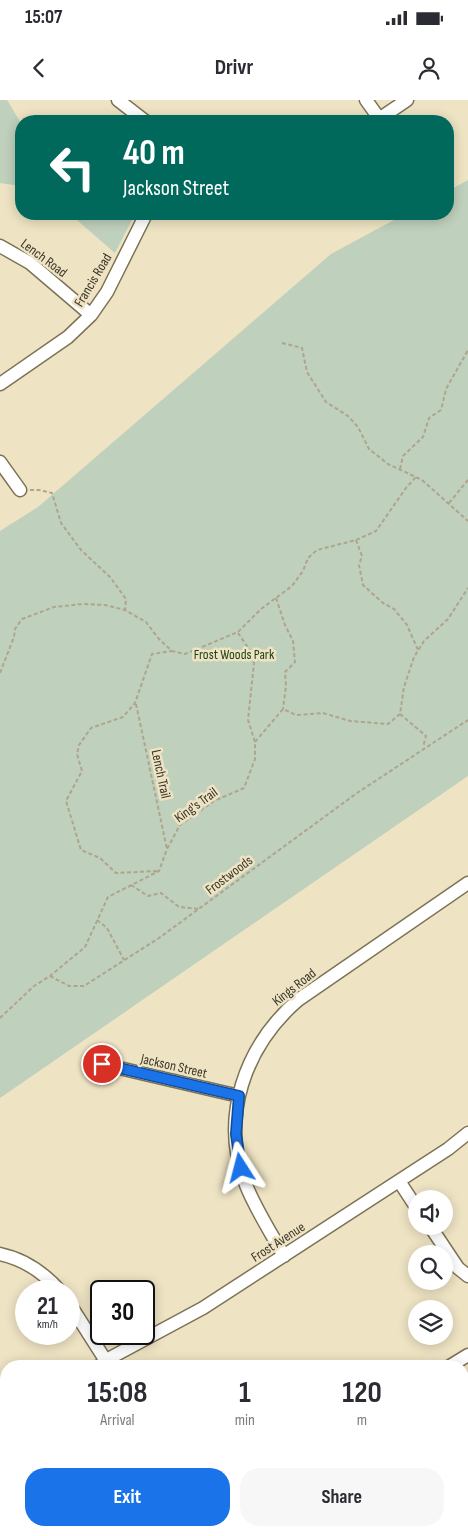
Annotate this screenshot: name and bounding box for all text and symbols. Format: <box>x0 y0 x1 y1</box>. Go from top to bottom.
text: 15:07 <box>25 6 62 29</box>
icon: back <box>25 54 53 82</box>
text: Drivr <box>215 54 253 81</box>
icon: person <box>415 54 443 82</box>
text: 40 m <box>123 132 185 175</box>
icon: left <box>40 135 105 200</box>
text: Jackson Street <box>123 175 229 202</box>
street label: Lench Road <box>17 235 71 281</box>
street label: Francis Road <box>70 250 116 310</box>
park label: Frost Woods Park <box>194 646 275 663</box>
street label: Lench Trail <box>148 748 174 800</box>
street label: King's Trail <box>171 784 221 826</box>
street label: Frostwoods <box>202 852 256 898</box>
street label: Kings Road <box>269 964 320 1009</box>
pin <box>81 1043 123 1085</box>
icon: arrive <box>88 1050 116 1078</box>
street label: Jackson Street <box>138 1050 209 1082</box>
position arrow <box>214 1141 266 1193</box>
map controls <box>408 1190 453 1345</box>
button: sound <box>408 1190 453 1235</box>
street label: Frost Avenue <box>248 1218 308 1266</box>
button: search <box>408 1245 453 1290</box>
speed limit sign: 30 <box>90 1280 155 1345</box>
text: 21 <box>37 1291 58 1322</box>
button: layers <box>408 1300 453 1345</box>
text: km/h <box>37 1317 58 1332</box>
text: 15:08 <box>87 1375 147 1411</box>
text: 1 <box>239 1375 251 1411</box>
text: 120 <box>342 1375 382 1411</box>
text: Arrival <box>100 1411 135 1430</box>
text: min <box>235 1411 255 1430</box>
text: m <box>357 1411 367 1430</box>
button: Exit <box>25 1468 230 1526</box>
button: Share <box>240 1468 444 1526</box>

